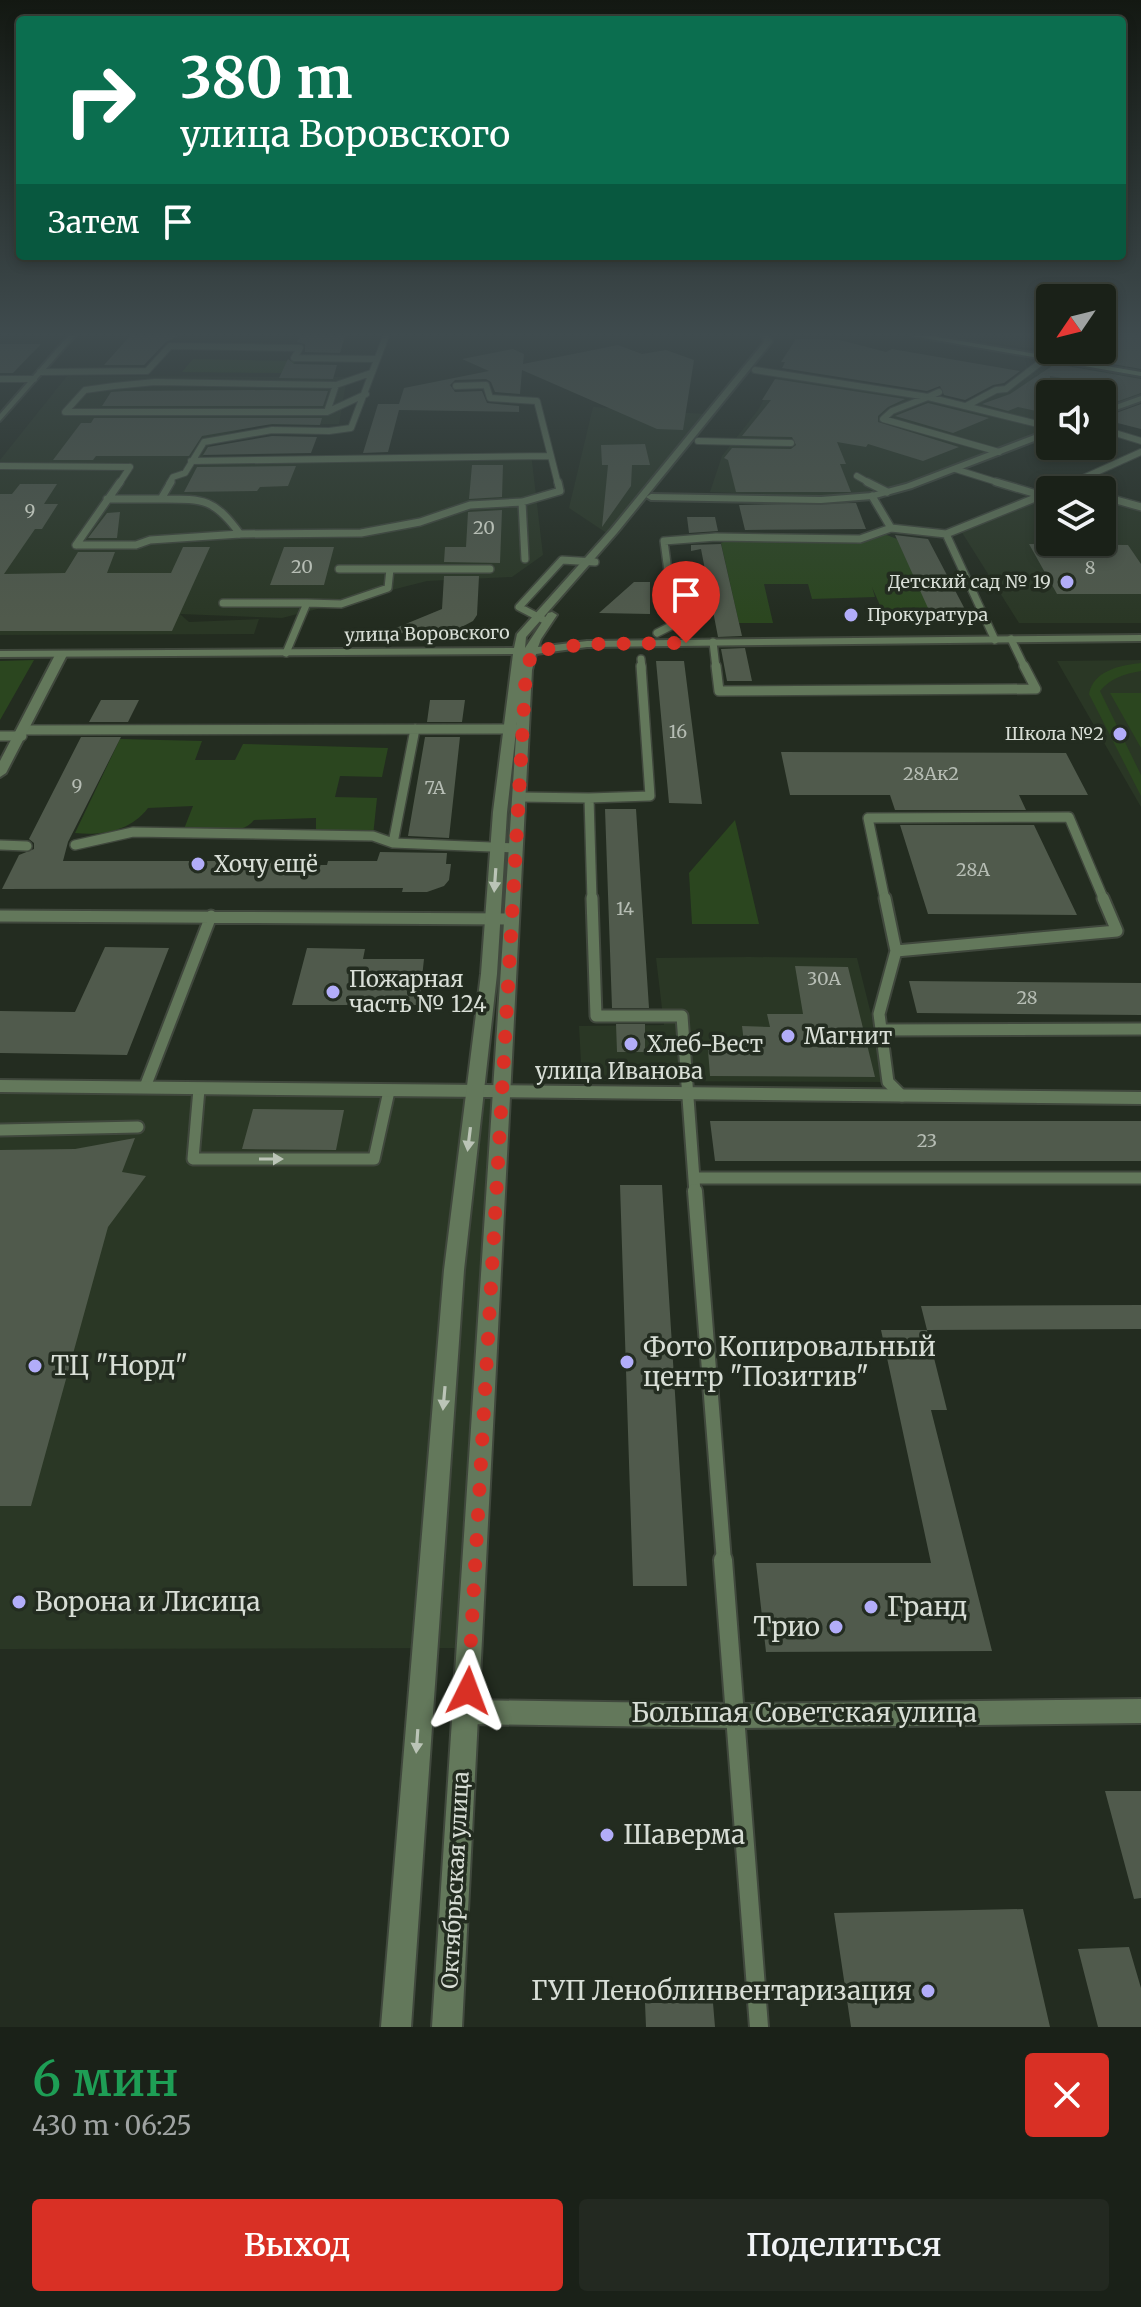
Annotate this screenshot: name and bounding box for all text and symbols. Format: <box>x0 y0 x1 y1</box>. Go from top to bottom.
text: 380 m <box>180 43 353 113</box>
icon: right <box>48 48 152 152</box>
text: улица Воровского <box>180 112 510 157</box>
icon: arrive <box>156 200 200 244</box>
text: Затем <box>48 203 140 241</box>
north arrow <box>1036 284 1116 364</box>
map controls <box>1036 284 1116 556</box>
button: sound <box>1036 380 1116 460</box>
button: layers <box>1036 476 1116 556</box>
house number: 9 <box>25 499 35 522</box>
house number: 20 <box>473 516 495 539</box>
house number: 20 <box>291 555 313 578</box>
house number: 8 <box>1085 556 1095 579</box>
pin <box>652 561 720 643</box>
place label: Детский сад № 19 <box>888 570 1051 593</box>
icon: arrive <box>664 573 708 617</box>
marker: Детский сад № 19 <box>1058 573 1076 591</box>
place label: Прокуратура <box>867 603 988 626</box>
marker: Прокуратура <box>842 606 860 624</box>
street label: улица Воровского <box>344 621 510 646</box>
house number: 16 <box>669 720 687 743</box>
place label: Школа №2 <box>1005 722 1104 745</box>
marker: Школа №2 <box>1111 725 1129 743</box>
house number: 28Ак2 <box>903 762 959 785</box>
house number: 9 <box>72 774 82 797</box>
house number: 7А <box>424 776 446 799</box>
place label: Хочу ещё <box>214 850 318 878</box>
marker: Хочу ещё <box>189 855 207 873</box>
house number: 28А <box>956 858 990 881</box>
one-way arrow <box>488 868 501 893</box>
house number: 14 <box>616 897 634 920</box>
place label: Пожарная часть № 124 <box>349 965 487 1018</box>
house number: 30А <box>807 967 841 990</box>
marker: Пожарная часть № 124 <box>324 983 342 1001</box>
house number: 28 <box>1016 986 1038 1009</box>
place label: Магнит <box>804 1022 892 1050</box>
marker: Магнит <box>779 1027 797 1045</box>
place label: Хлеб-Вест <box>647 1030 763 1058</box>
marker: Хлеб-Вест <box>622 1035 640 1053</box>
street label: улица Иванова <box>535 1057 703 1085</box>
one-way arrow <box>463 1127 476 1152</box>
house number: 23 <box>917 1129 937 1152</box>
one-way arrow <box>259 1153 284 1165</box>
place label: Фото Копировальный центр "Позитив" <box>643 1330 936 1393</box>
place label: ТЦ "Норд" <box>51 1349 188 1382</box>
marker: Фото Копировальный центр "Позитив" <box>618 1353 636 1371</box>
marker: ТЦ "Норд" <box>26 1357 44 1375</box>
one-way arrow <box>437 1386 450 1411</box>
place label: Ворона и Лисица <box>35 1585 261 1618</box>
place label: Гранд <box>887 1590 968 1623</box>
marker: Ворона и Лисица <box>10 1593 28 1611</box>
marker: Гранд <box>862 1598 880 1616</box>
place label: Трио <box>753 1610 820 1643</box>
marker: Трио <box>827 1618 845 1636</box>
position arrow <box>426 1649 510 1733</box>
street label: Большая Советская улица <box>631 1696 977 1729</box>
one-way arrow <box>410 1729 423 1754</box>
street label: Октябрьская улица <box>435 1770 475 1990</box>
place label: Шаверма <box>623 1818 745 1851</box>
marker: Шаверма <box>598 1826 616 1844</box>
place label: ГУП Леноблинвентаризация <box>531 1974 912 2007</box>
marker: ГУП Леноблинвентаризация <box>919 1982 937 2000</box>
text: 6 мин <box>32 2049 179 2109</box>
button: close <box>1025 2053 1109 2137</box>
text: 430 m · 06:25 <box>32 2109 192 2142</box>
button: Выход <box>32 2199 563 2291</box>
button: Поделиться <box>579 2199 1109 2291</box>

